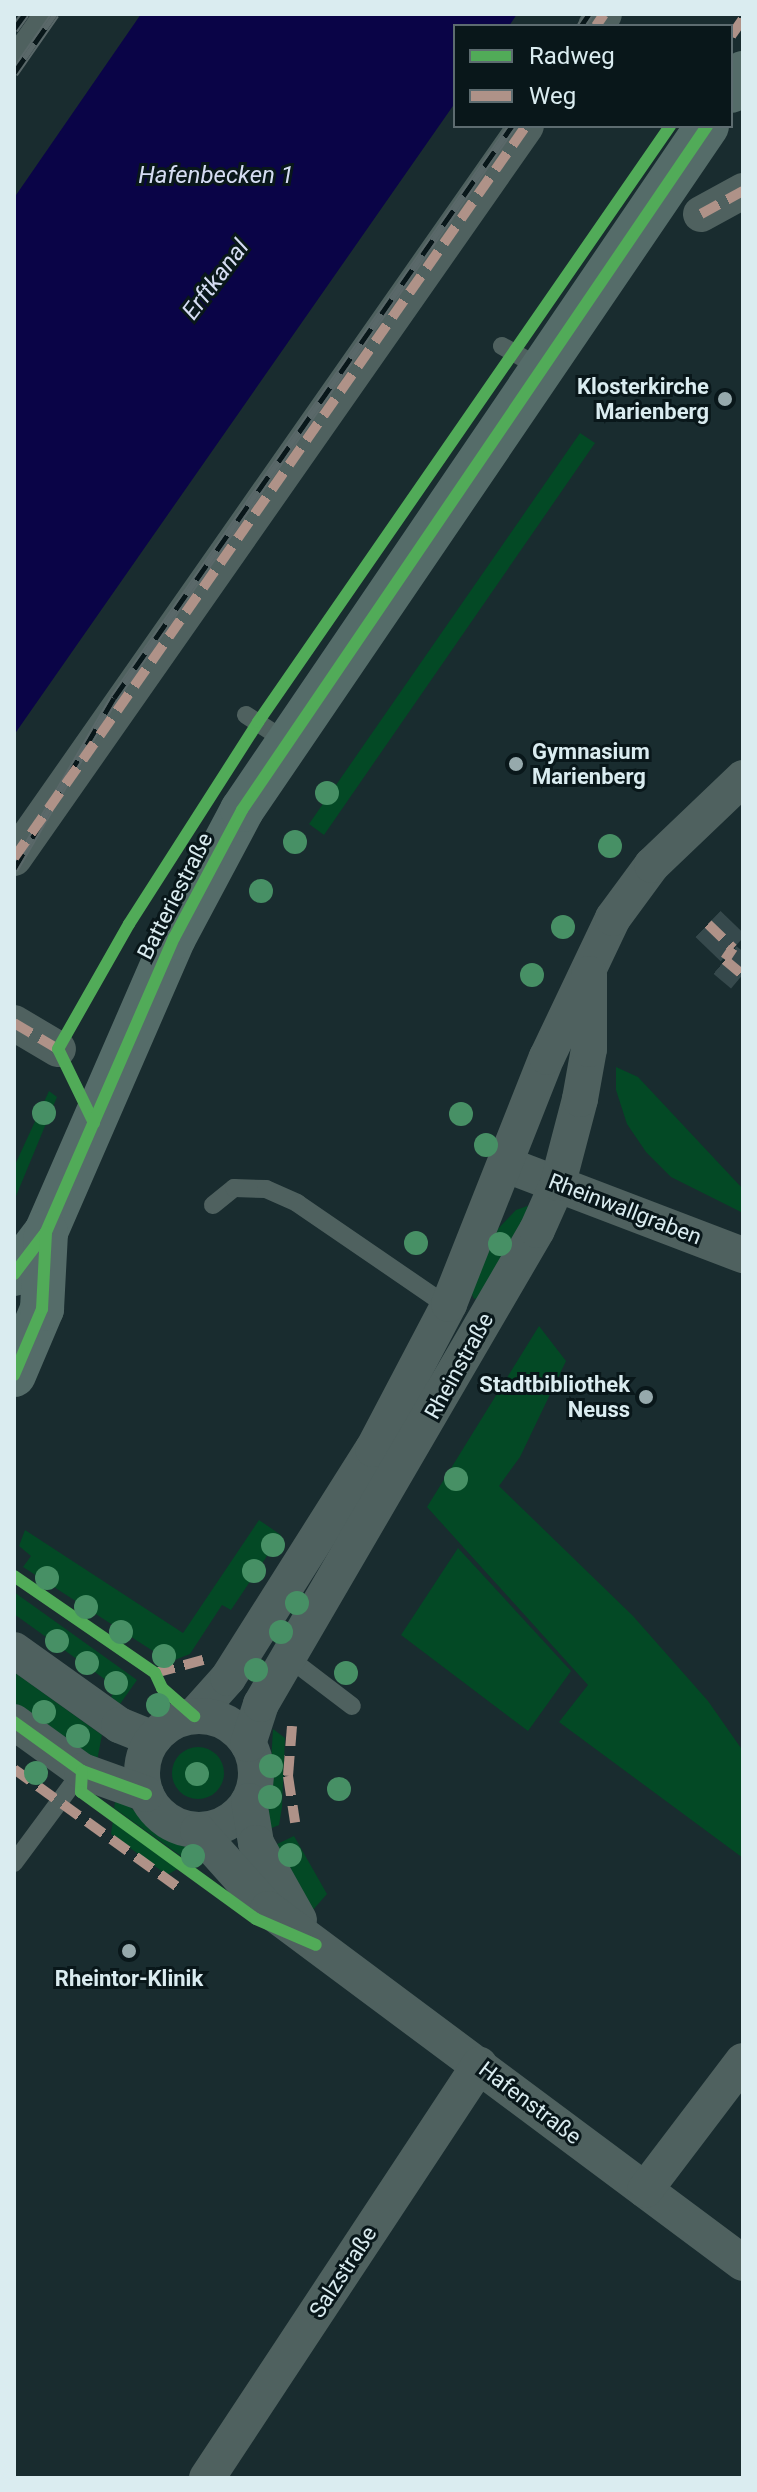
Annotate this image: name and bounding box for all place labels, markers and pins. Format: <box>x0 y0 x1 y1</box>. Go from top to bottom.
place label: Klosterkirche Marienberg <box>577 373 709 424</box>
marker: Klosterkirche Marienberg <box>716 390 734 408</box>
place label: Gymnasium Marienberg <box>532 738 650 790</box>
marker: Gymnasium Marienberg <box>507 755 525 773</box>
place label: Stadtbibliothek Neuss <box>479 1371 630 1422</box>
marker: Stadtbibliothek Neuss <box>637 1388 655 1406</box>
marker: Rheintor-Klinik <box>118 1940 140 1962</box>
place label: Rheintor-Klinik <box>55 1966 203 1992</box>

